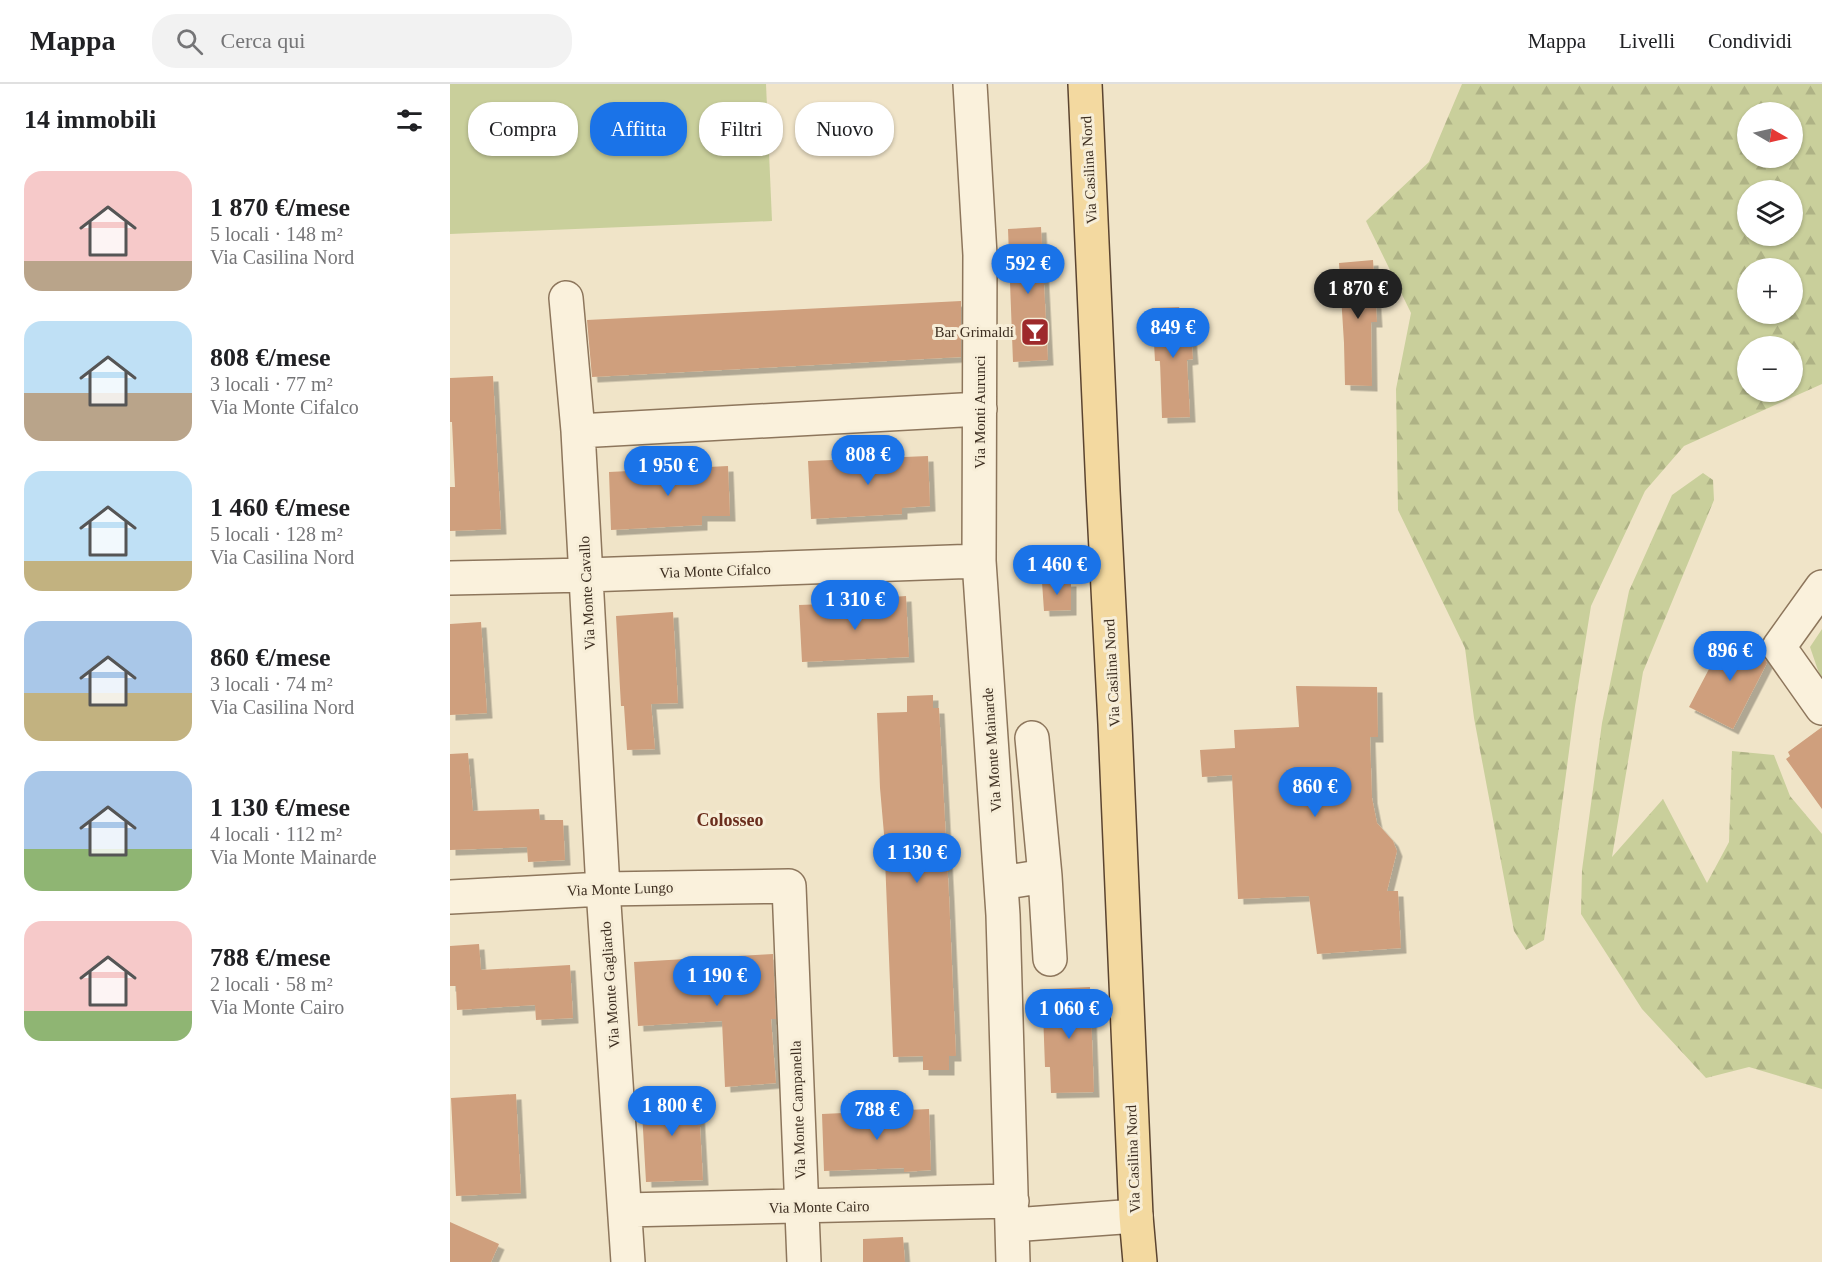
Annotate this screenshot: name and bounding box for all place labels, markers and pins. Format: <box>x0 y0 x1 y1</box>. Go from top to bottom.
pin: 592 € <box>986 244 1070 295</box>
pin: 1 870 € <box>1303 269 1413 320</box>
pin: 849 € <box>1131 308 1215 359</box>
bar icon: Bar Grimaldi <box>1019 316 1051 348</box>
place label: Bar Grimaldi <box>934 324 1014 340</box>
pin: 808 € <box>826 435 910 486</box>
pin: 1 950 € <box>613 446 723 497</box>
pin: 1 460 € <box>1002 545 1112 596</box>
pin: 1 310 € <box>800 580 910 631</box>
pin: 896 € <box>1688 631 1772 682</box>
pin: 860 € <box>1273 767 1357 818</box>
pin: 1 130 € <box>862 833 972 884</box>
pin: 1 190 € <box>662 956 772 1007</box>
pin: 1 060 € <box>1014 989 1124 1040</box>
pin: 1 800 € <box>617 1086 727 1137</box>
pin: 788 € <box>835 1090 919 1141</box>

